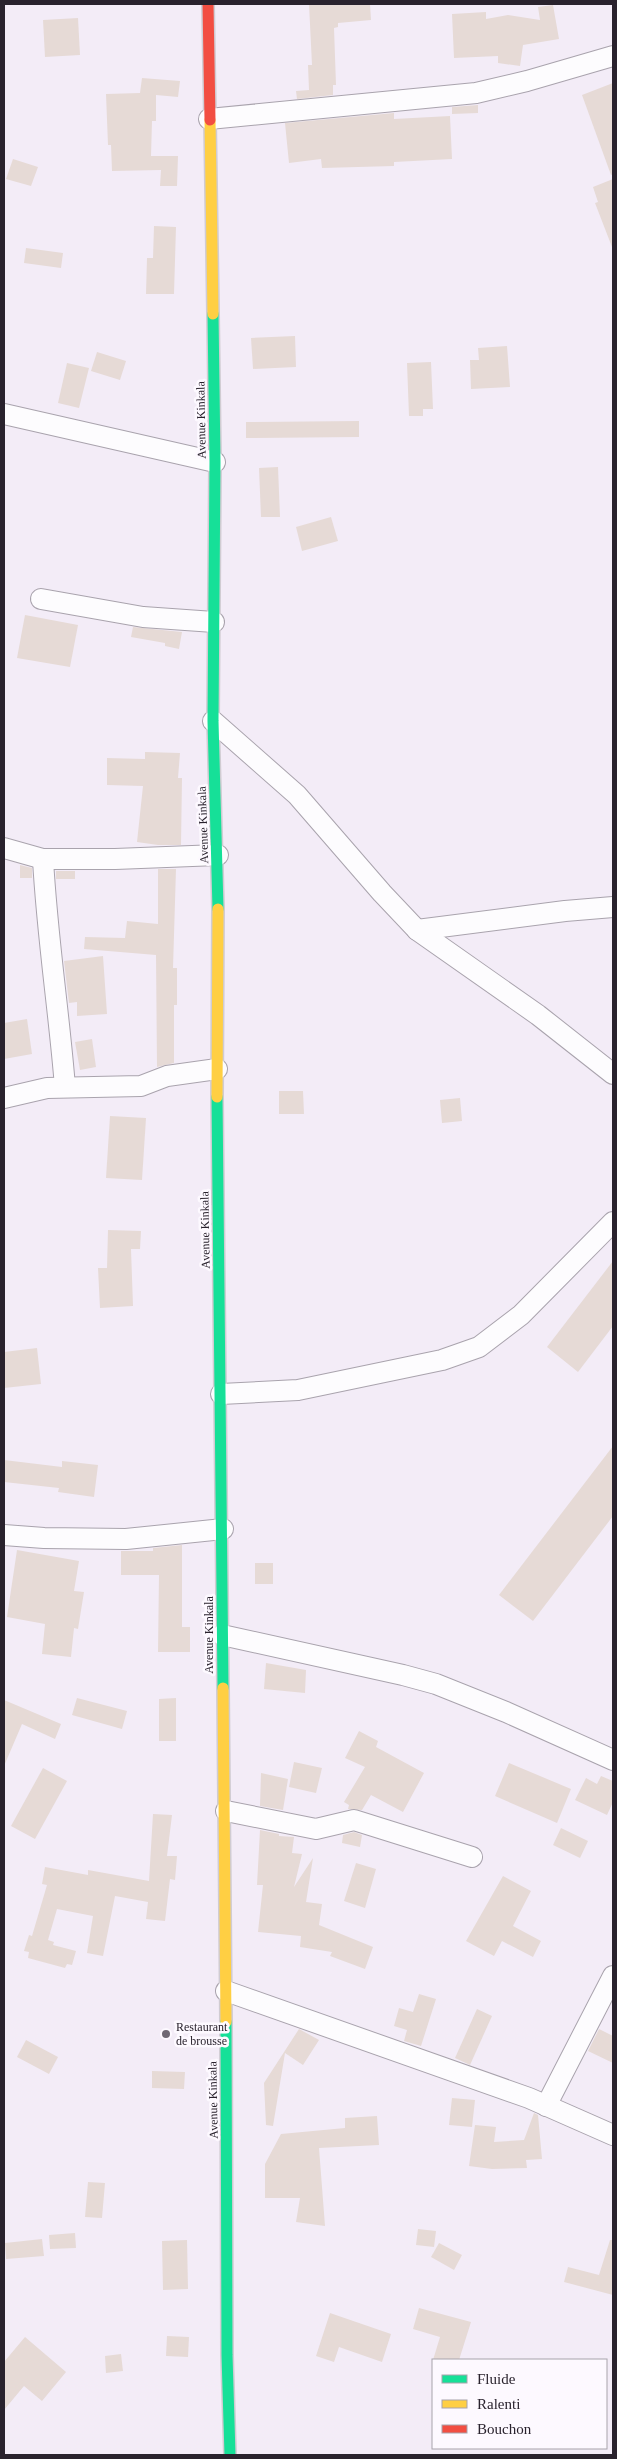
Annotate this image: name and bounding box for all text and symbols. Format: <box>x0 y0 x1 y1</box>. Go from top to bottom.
street label: Avenue Kinkala <box>193 381 209 459</box>
street label: Avenue Kinkala <box>195 785 211 864</box>
street label: Avenue Kinkala <box>197 1191 213 1269</box>
street label: Avenue Kinkala <box>202 1596 216 1674</box>
place label: Restaurant de brousse <box>176 2020 228 2048</box>
marker: Restaurant de brousse <box>160 2028 172 2040</box>
street label: Avenue Kinkala <box>205 2061 221 2139</box>
legend <box>432 2359 607 2449</box>
text: Fluide <box>477 2371 516 2387</box>
text: Ralenti <box>477 2396 520 2412</box>
text: Bouchon <box>477 2421 532 2437</box>

